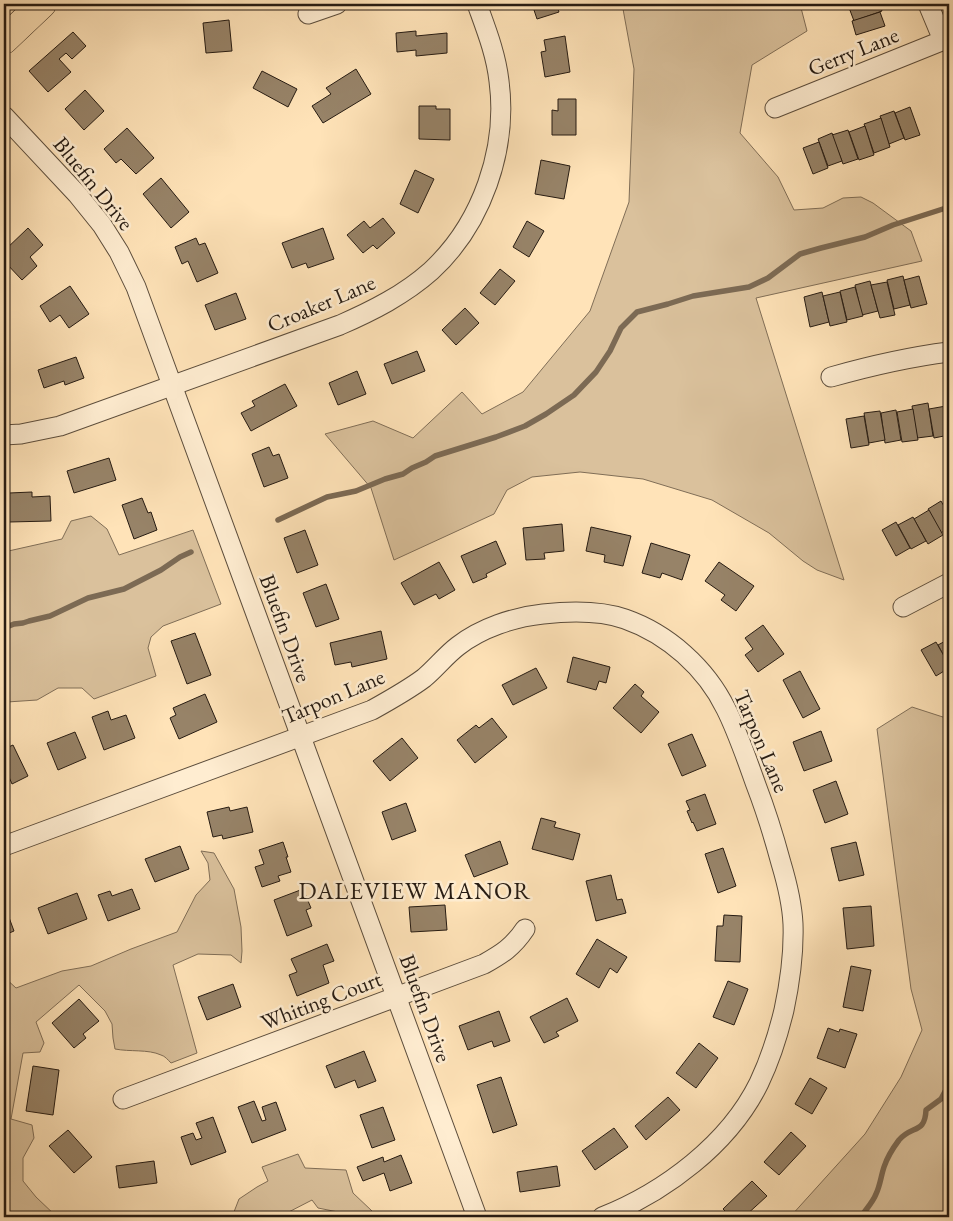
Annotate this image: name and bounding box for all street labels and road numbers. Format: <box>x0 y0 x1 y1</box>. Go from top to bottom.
street label: Gerry Lane <box>804 20 903 83</box>
street label: Bluefin Drive <box>47 130 141 237</box>
street label: Croaker Lane <box>263 268 380 339</box>
street label: Bluefin Drive <box>253 570 319 687</box>
street label: Tarpon Lane <box>277 662 389 731</box>
street label: Tarpon Lane <box>727 685 796 797</box>
street label: Bluefin Drive <box>393 950 459 1067</box>
street label: Whiting Court <box>257 964 386 1037</box>

